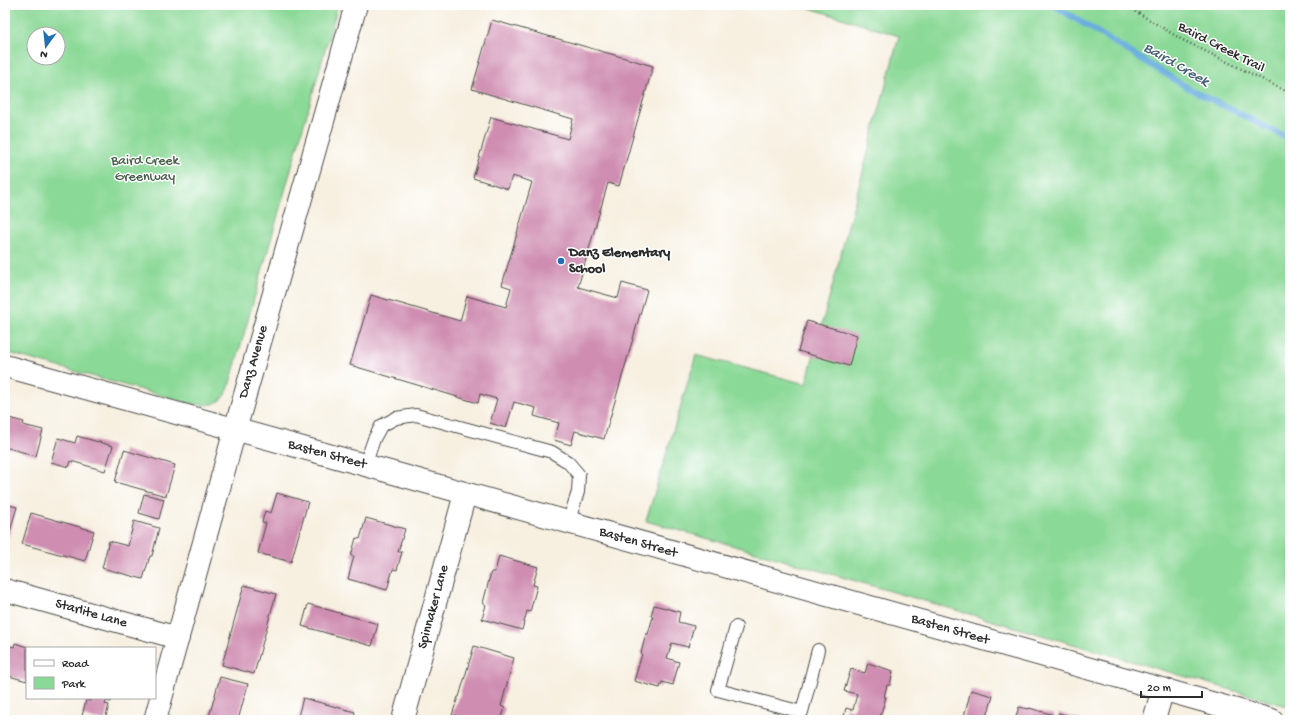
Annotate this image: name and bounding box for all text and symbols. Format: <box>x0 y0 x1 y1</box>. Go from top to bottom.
street label: Baird Creek Trail <box>1175 19 1267 77</box>
north arrow <box>26 26 66 66</box>
water label: Baird Creek <box>1140 39 1212 91</box>
text: N <box>39 47 49 60</box>
park label: Baird Creek Greenway <box>110 153 181 186</box>
place label: Danz Elementary School <box>567 245 670 278</box>
marker: Danz Elementary School <box>556 256 566 266</box>
street label: Danz Avenue <box>235 323 273 401</box>
street label: Basten Street <box>285 436 369 474</box>
street label: Basten Street <box>596 523 680 563</box>
street label: Spinnaker Lane <box>415 563 454 651</box>
street label: Starlite Lane <box>53 596 130 633</box>
street label: Basten Street <box>908 610 992 650</box>
legend <box>26 647 156 699</box>
text: Road <box>62 658 89 672</box>
scale bar <box>1141 673 1202 699</box>
text: Park <box>61 678 87 692</box>
text: 20 m <box>1147 682 1172 696</box>

